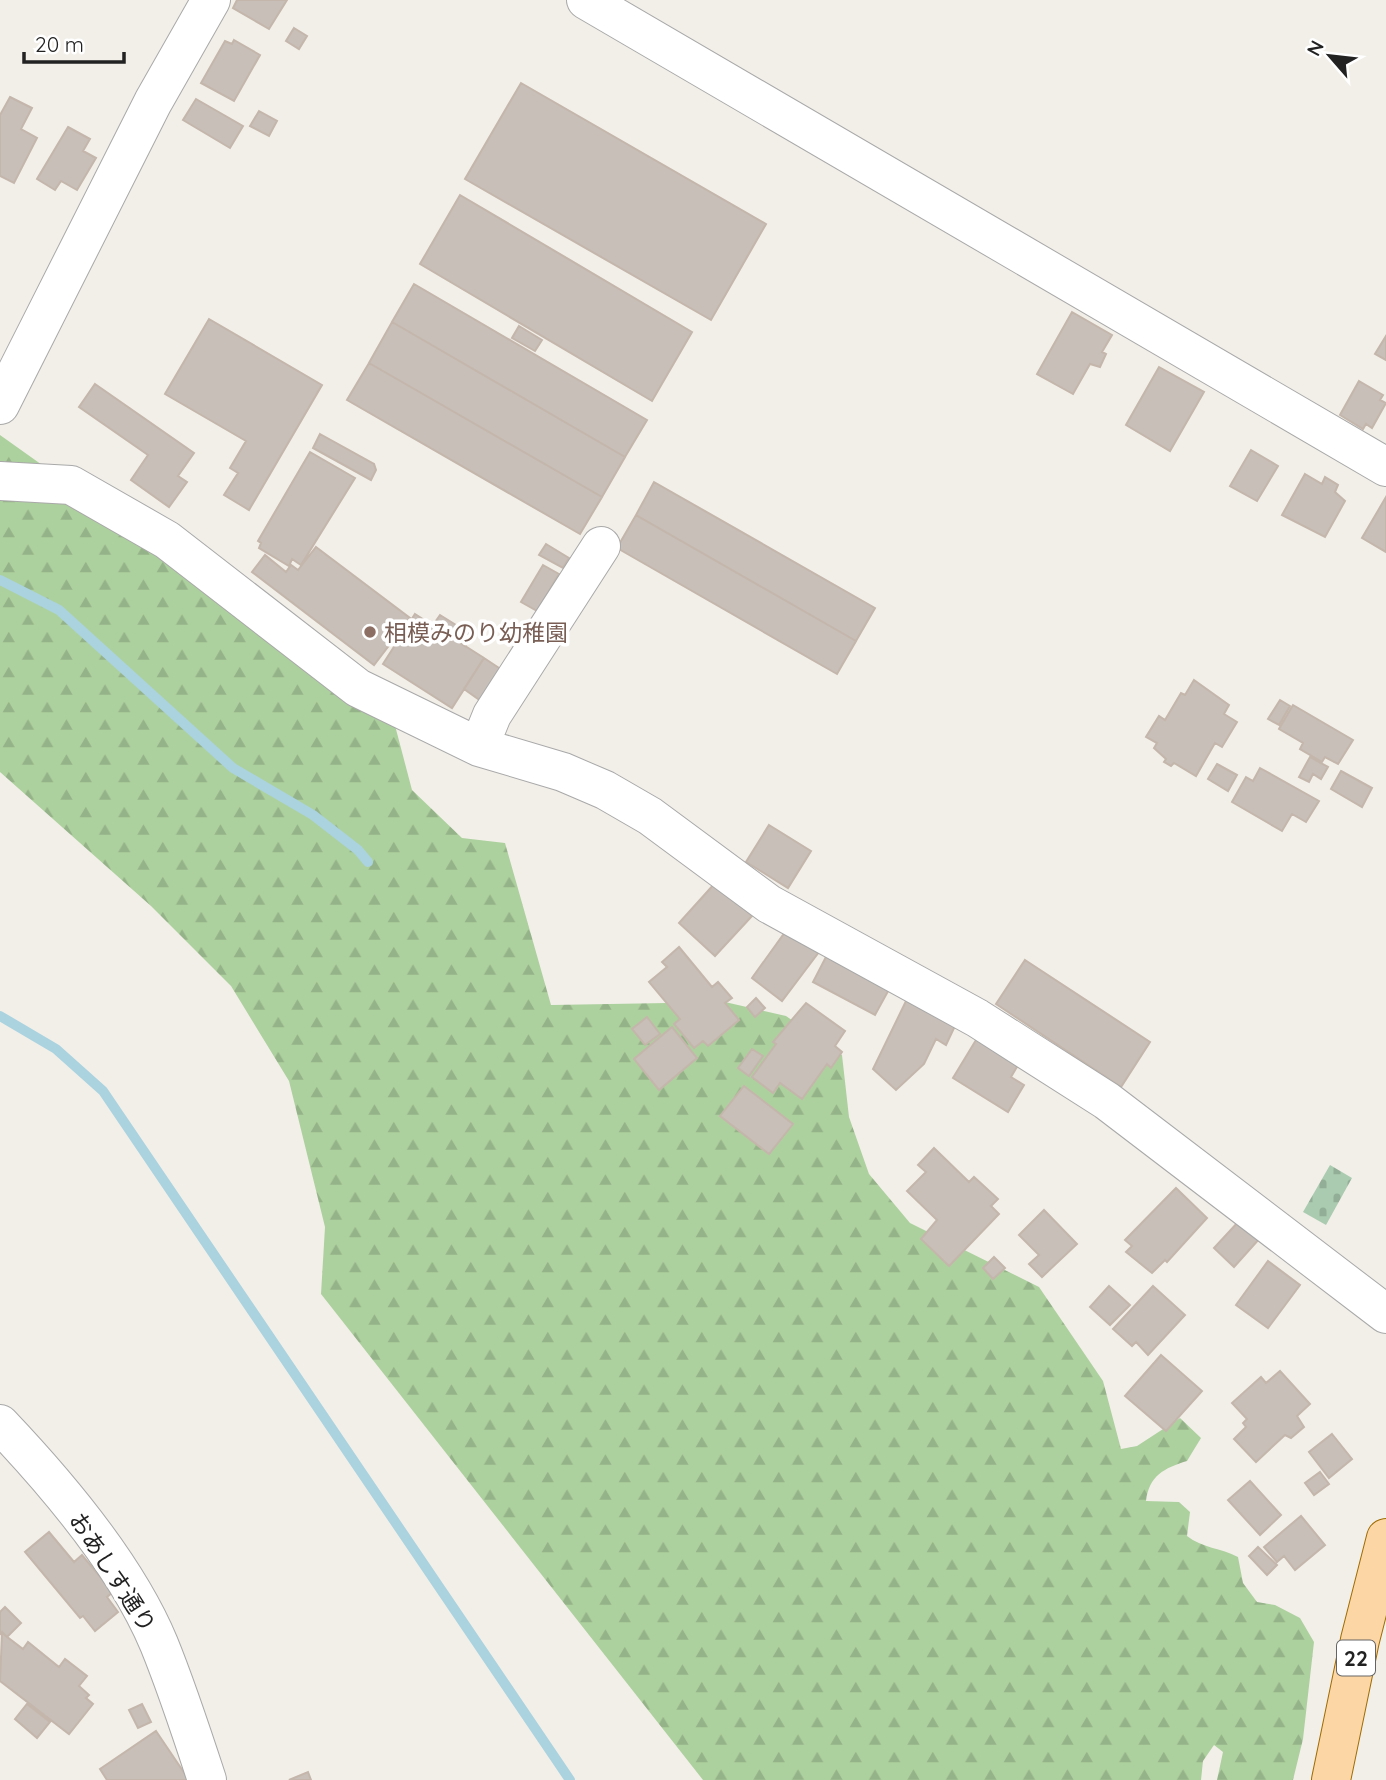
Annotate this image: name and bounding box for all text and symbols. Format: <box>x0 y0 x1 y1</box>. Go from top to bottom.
scale bar <box>24 21 124 65</box>
north arrow <box>1295 21 1365 91</box>
text: 20 m <box>35 31 84 57</box>
text: N <box>1301 36 1329 60</box>
place label: 相模みのり幼稚園 <box>384 618 568 647</box>
marker: 相模みのり幼稚園 <box>362 624 378 640</box>
street label: おあしす通り <box>63 1506 163 1638</box>
road number: 22 <box>1337 1640 1375 1676</box>

